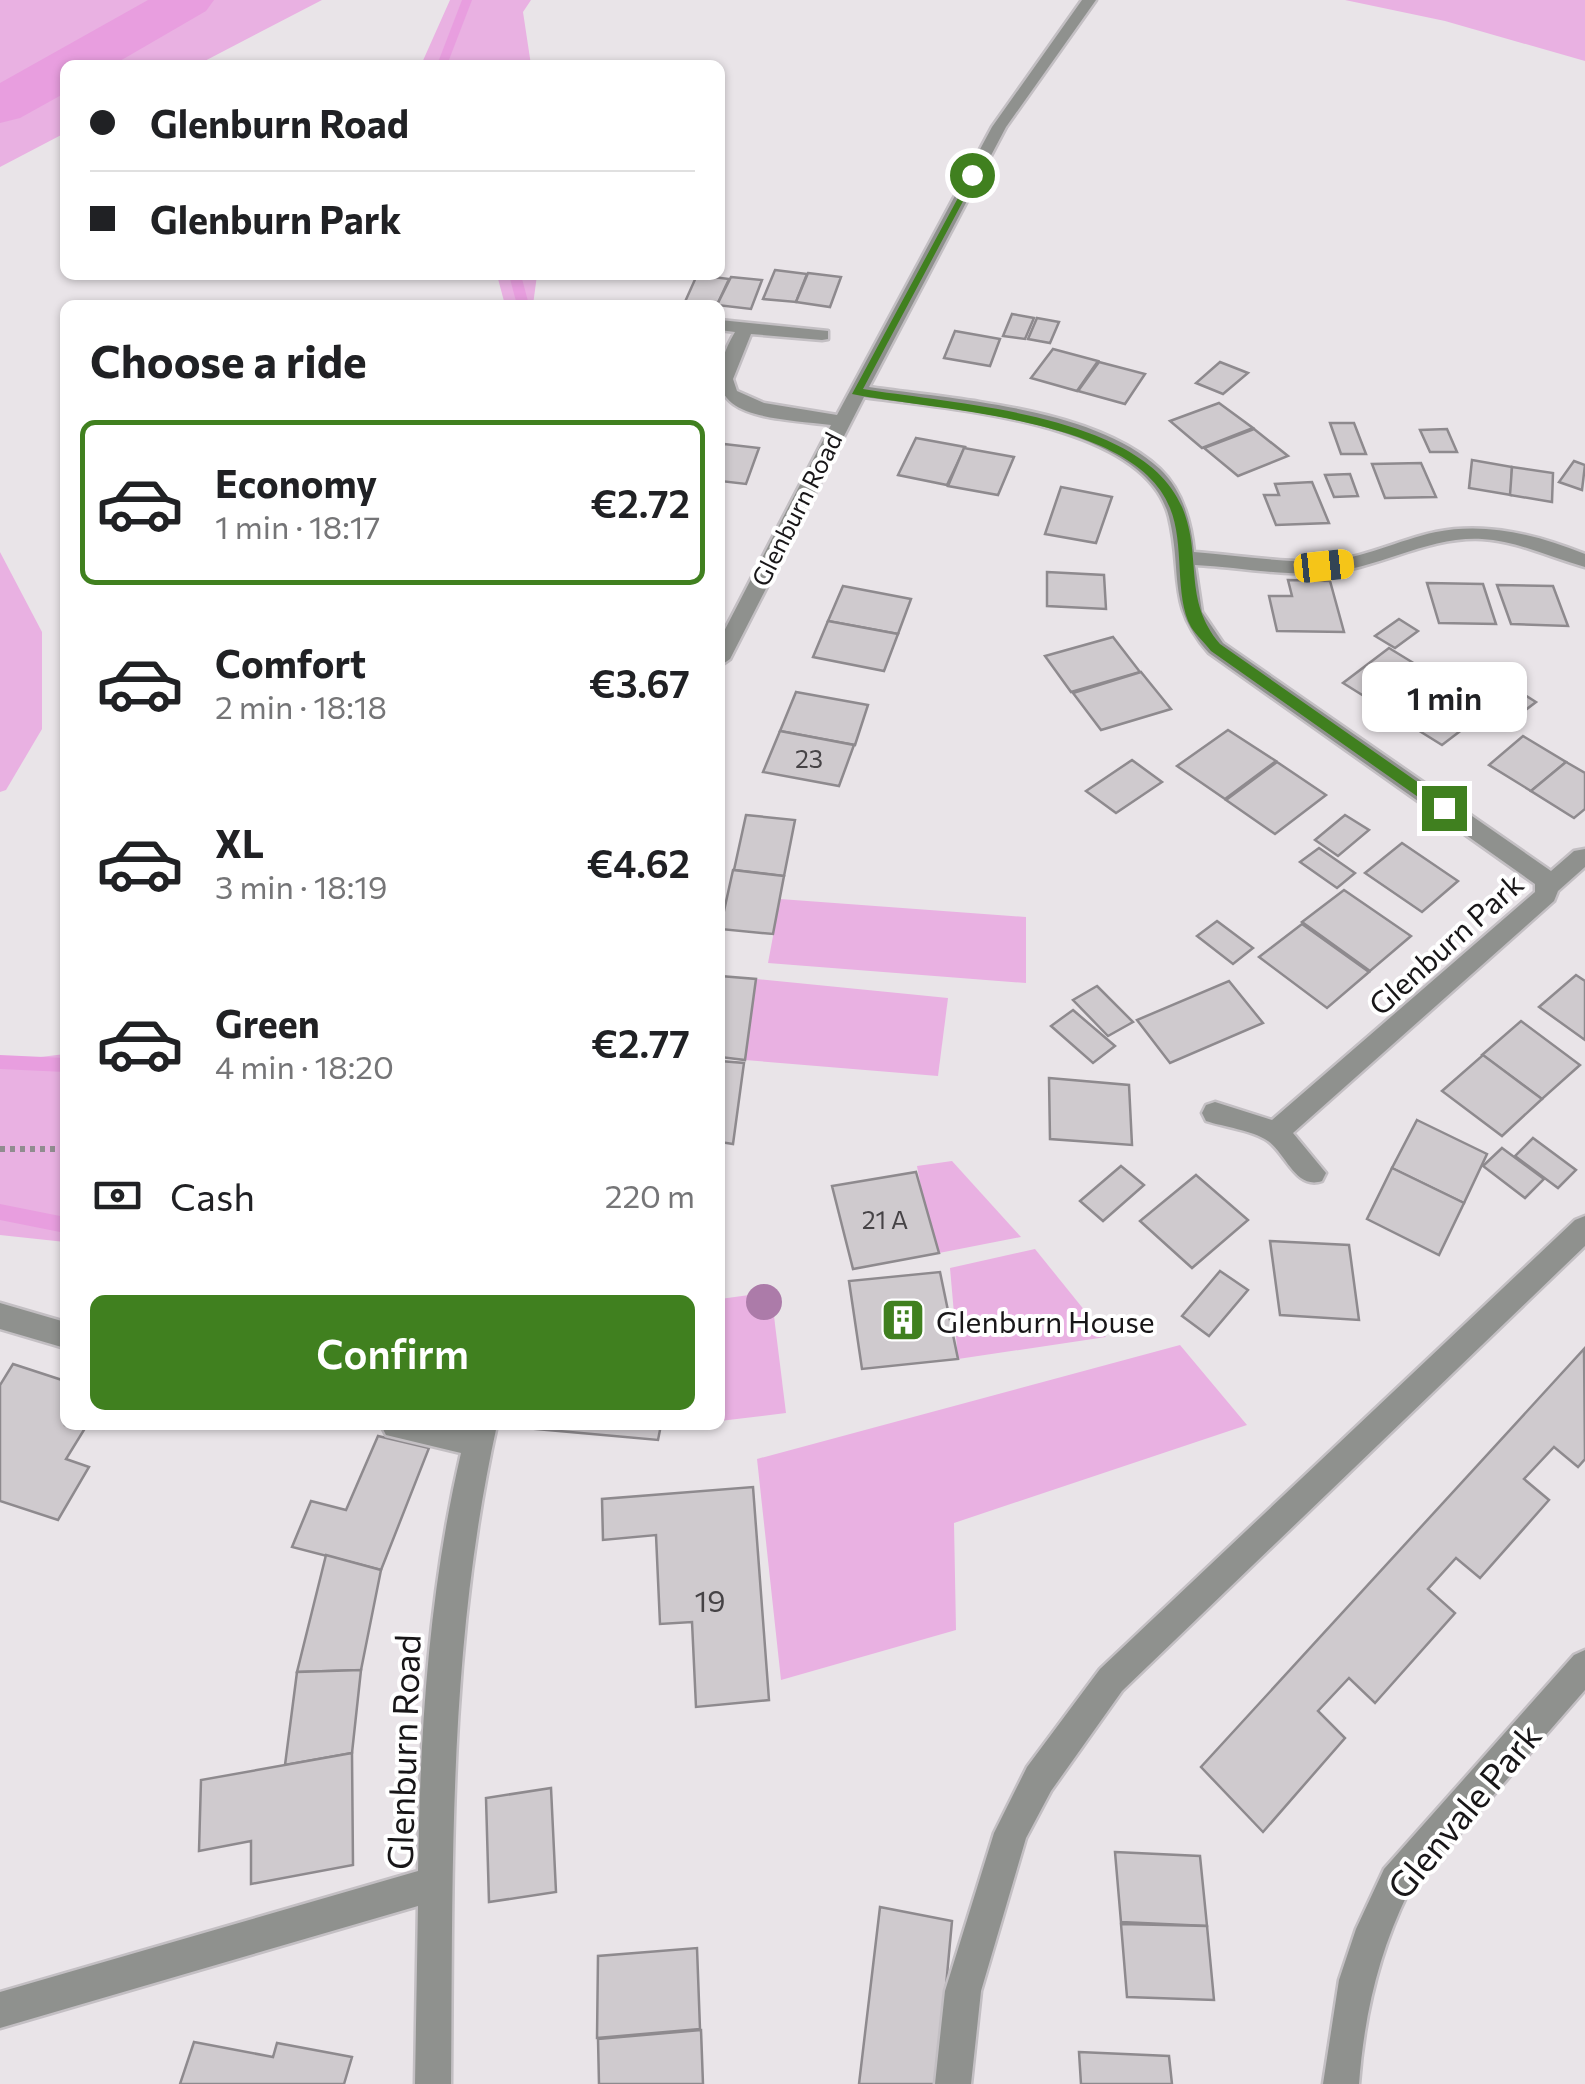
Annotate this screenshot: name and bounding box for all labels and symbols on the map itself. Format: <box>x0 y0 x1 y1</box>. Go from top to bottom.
route start <box>950 153 995 198</box>
street label: Glenburn Road <box>744 427 848 591</box>
car <box>1293 548 1355 584</box>
callout: 1 min <box>1362 663 1526 733</box>
house number: 23 <box>795 743 823 773</box>
route end <box>1422 786 1467 831</box>
street label: Glenburn Park <box>1360 864 1530 1022</box>
house number: 21 A <box>862 1204 908 1234</box>
building icon: Glenburn House <box>880 1297 926 1343</box>
place label: Glenburn House <box>936 1302 1155 1339</box>
house number: 19 <box>694 1581 726 1618</box>
street label: Glenburn Road <box>376 1633 428 1871</box>
street label: Glenvale Park <box>1377 1713 1549 1906</box>

